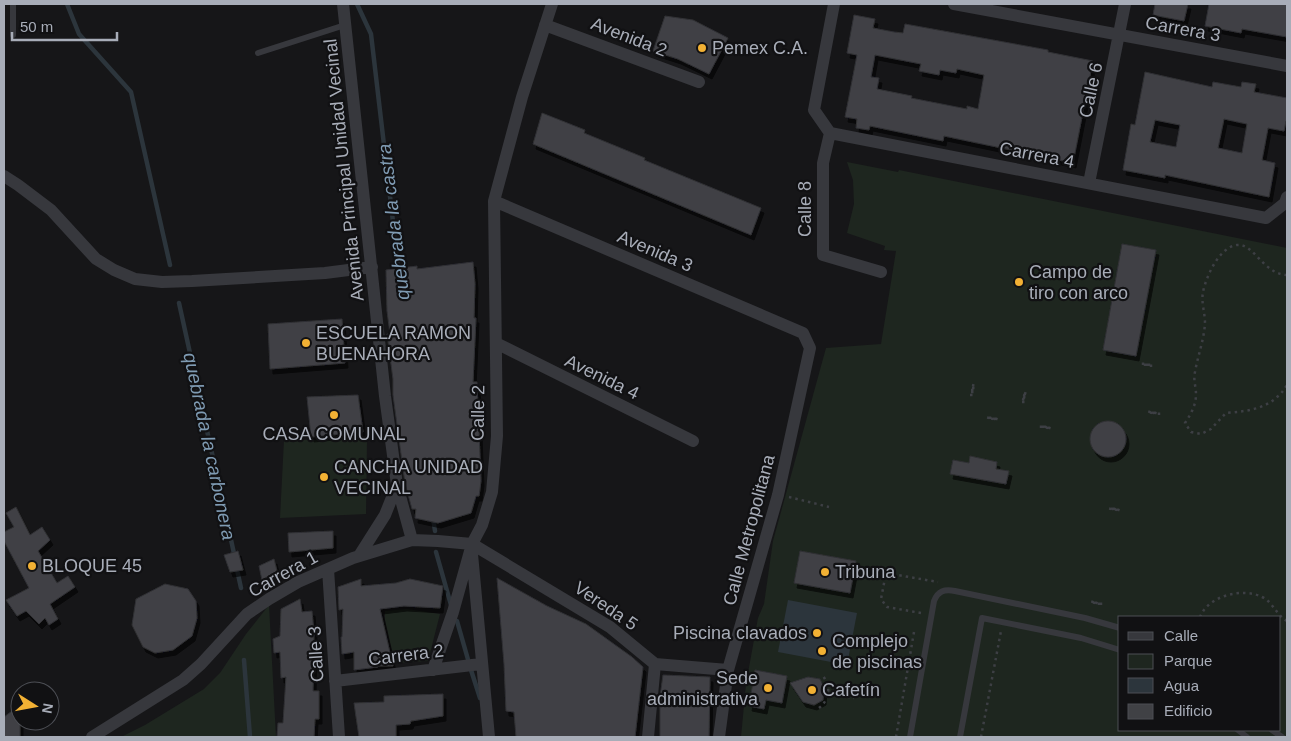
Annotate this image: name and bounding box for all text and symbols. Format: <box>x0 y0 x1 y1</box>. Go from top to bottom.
scale bar <box>12 10 118 42</box>
street label: Avenida 2 <box>588 13 670 61</box>
street label: Carrera 3 <box>1144 13 1222 45</box>
text: 50 m <box>20 18 53 35</box>
street label: Avenida Principal Unidad Vecinal <box>320 38 368 302</box>
place label: Pemex C.A. <box>712 38 808 58</box>
marker: Pemex C.A. <box>696 42 708 54</box>
street label: Calle 6 <box>1075 61 1107 119</box>
street label: Carrera 4 <box>998 138 1076 172</box>
water label: quebrada la castra <box>373 143 414 301</box>
street label: Calle 8 <box>795 181 815 237</box>
street label: Avenida 3 <box>614 226 696 276</box>
place label: Campo de tiro con arco <box>1029 262 1128 303</box>
marker: Campo de tiro con arco <box>1013 276 1025 288</box>
place label: ESCUELA RAMON BUENAHORA <box>316 323 471 364</box>
marker: ESCUELA RAMON BUENAHORA <box>300 337 312 349</box>
water label: quebrada la carbonera <box>179 350 240 542</box>
street label: Avenida 4 <box>562 351 642 403</box>
street label: Calle 2 <box>468 385 488 441</box>
marker: CASA COMUNAL <box>328 409 340 421</box>
place label: CASA COMUNAL <box>262 424 406 444</box>
street label: Calle Metropolitana <box>719 452 779 607</box>
place label: CANCHA UNIDAD VECINAL <box>334 457 483 498</box>
marker: CANCHA UNIDAD VECINAL <box>318 471 330 483</box>
street label: Carrera 1 <box>245 547 321 601</box>
place label: BLOQUE 45 <box>42 556 142 576</box>
marker: BLOQUE 45 <box>26 560 38 572</box>
place label: Tribuna <box>835 562 896 582</box>
marker: Tribuna <box>819 566 831 578</box>
street label: Vereda 5 <box>571 578 641 634</box>
legend <box>1118 616 1281 731</box>
place label: Piscina clavados <box>673 623 807 643</box>
street label: Calle 3 <box>305 625 327 683</box>
marker: Piscina clavados <box>811 627 823 639</box>
text: Calle <box>1164 627 1198 644</box>
place label: Complejo de piscinas <box>832 631 922 672</box>
street label: Carrera 2 <box>367 640 445 670</box>
marker: Complejo de piscinas <box>816 645 828 657</box>
text: Parque <box>1164 652 1212 669</box>
place label: Sede administrativa <box>647 668 759 709</box>
text: Agua <box>1164 677 1200 694</box>
place label: Cafetín <box>822 680 880 700</box>
north arrow <box>10 681 60 731</box>
marker: Sede administrativa <box>762 682 774 694</box>
marker: Cafetín <box>806 684 818 696</box>
text: N <box>39 702 57 715</box>
text: Edificio <box>1164 702 1212 719</box>

